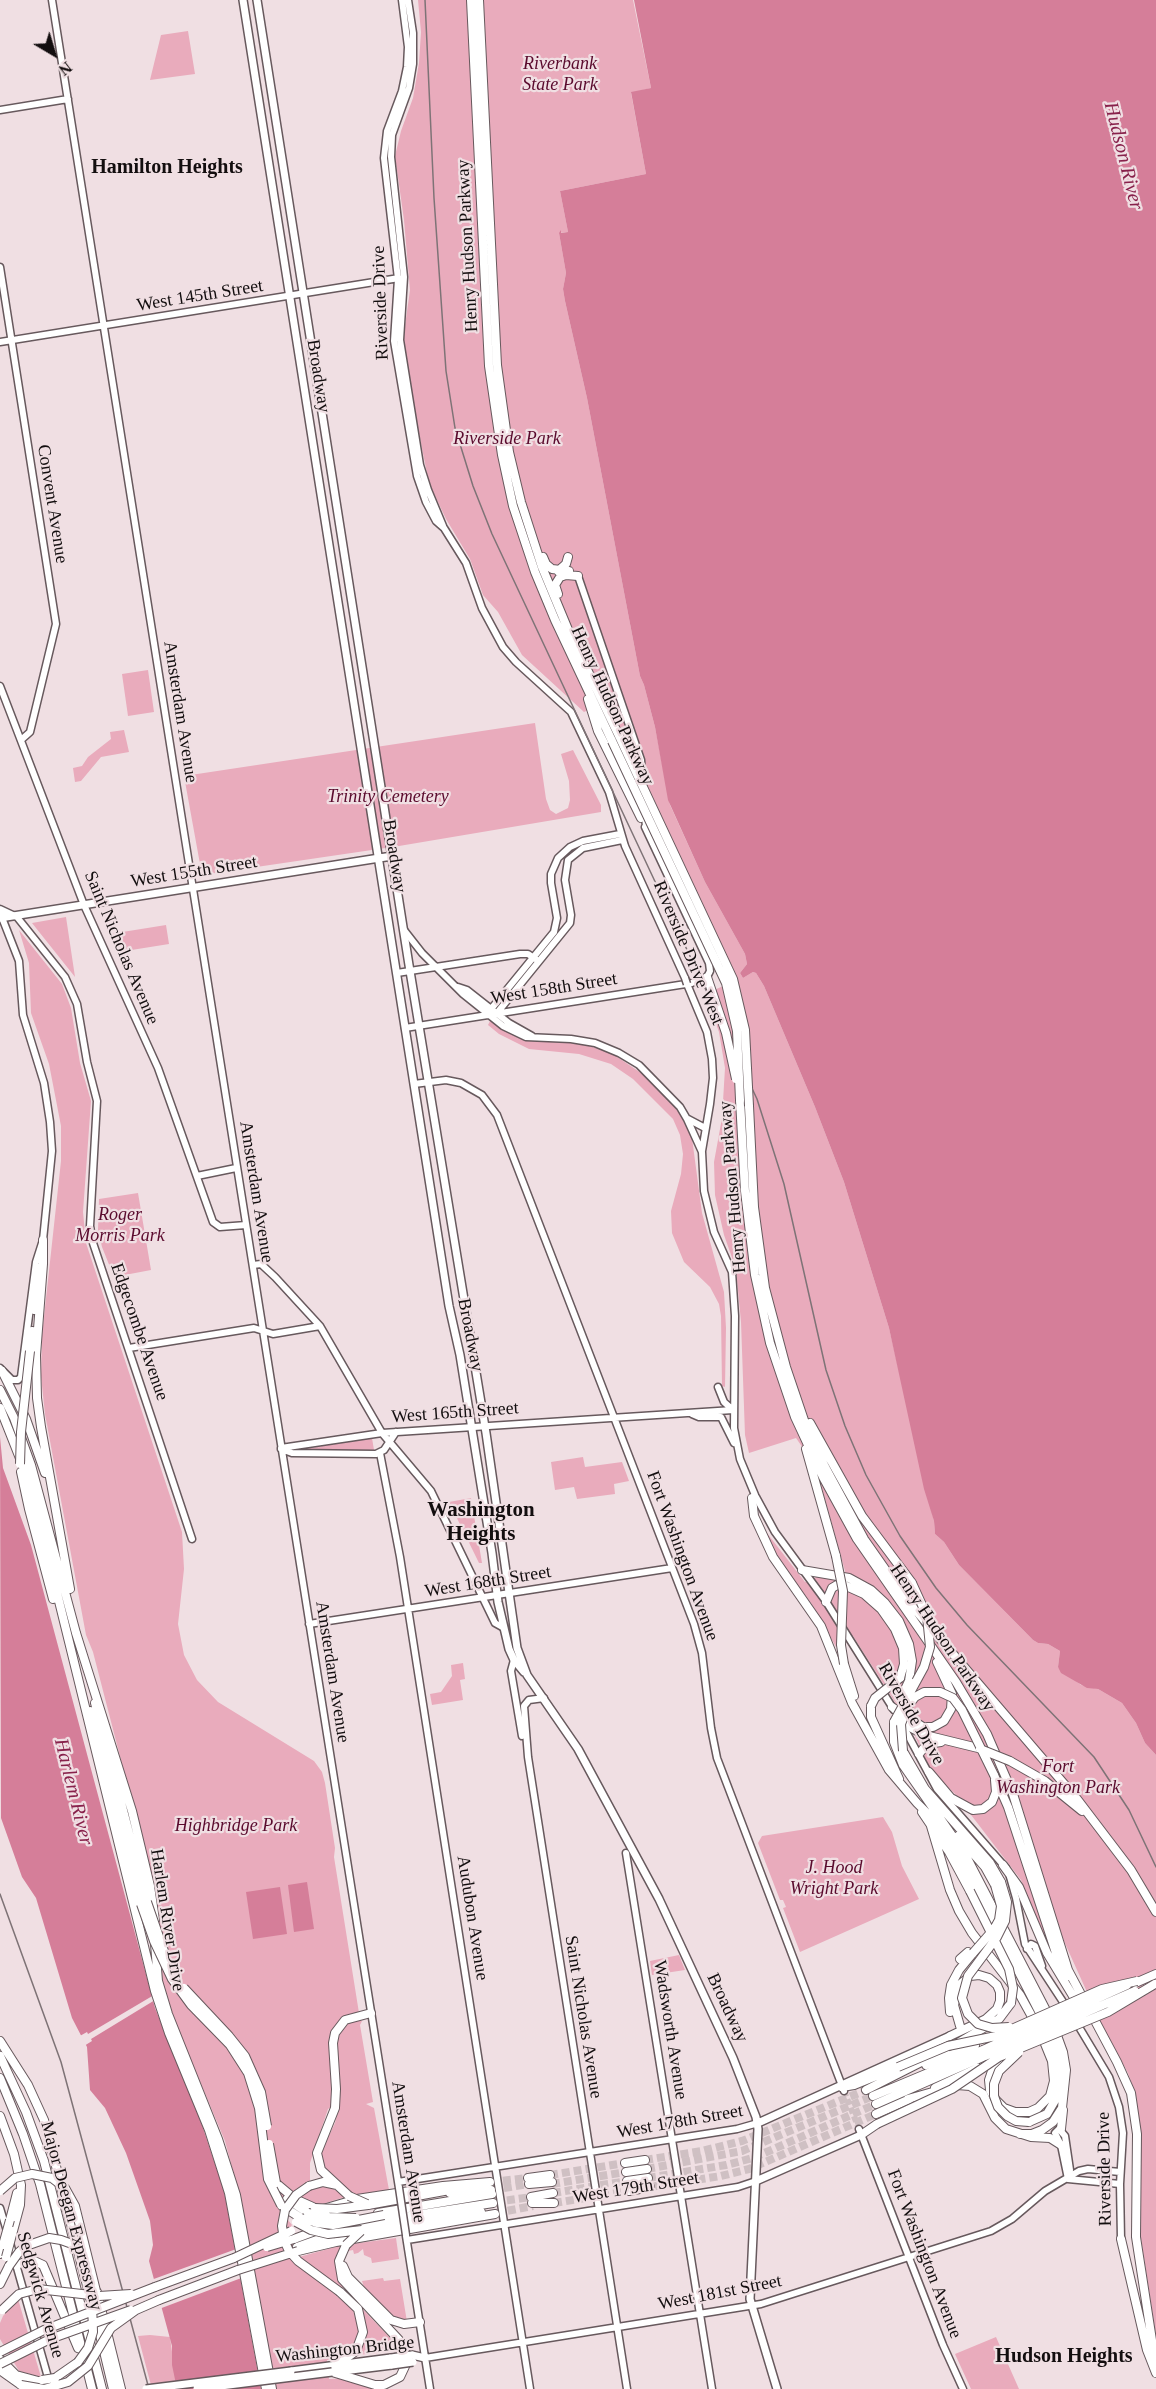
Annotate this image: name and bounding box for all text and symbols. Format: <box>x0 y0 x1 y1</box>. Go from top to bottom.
north arrow <box>24 24 84 84</box>
park label: Riverbank State Park <box>522 53 598 96</box>
text: N <box>56 58 75 79</box>
water label: Hudson River <box>1098 99 1148 213</box>
district label: Hamilton Heights <box>91 156 243 180</box>
street label: Henry Hudson Parkway <box>453 159 483 333</box>
street label: Riverside Drive <box>368 245 394 361</box>
street label: West 145th Street <box>135 275 265 317</box>
street label: Broadway <box>302 338 334 414</box>
park label: Riverside Park <box>453 428 561 450</box>
street label: Convent Avenue <box>32 443 72 565</box>
street label: Henry Hudson Parkway <box>566 623 658 789</box>
street label: Amsterdam Avenue <box>158 640 202 784</box>
park label: Trinity Cemetery <box>327 786 449 808</box>
street label: Broadway <box>378 818 410 894</box>
street label: West 155th Street <box>129 851 259 893</box>
street label: Saint Nicholas Avenue <box>79 868 163 1028</box>
street label: Riverside Drive West <box>648 878 728 1028</box>
street label: West 158th Street <box>489 968 619 1010</box>
street label: Henry Hudson Parkway <box>715 1100 751 1274</box>
street label: Amsterdam Avenue <box>234 1120 278 1264</box>
park label: Roger Morris Park <box>75 1204 165 1246</box>
street label: Edgecombe Avenue <box>105 1260 173 1404</box>
street label: Broadway <box>452 1297 488 1373</box>
street label: West 165th Street <box>391 1398 519 1428</box>
street label: Fort Washington Avenue <box>641 1468 723 1644</box>
district label: Washington Heights <box>427 1498 535 1548</box>
street label: Henry Hudson Parkway <box>885 1560 999 1716</box>
street label: West 168th Street <box>423 1561 553 1603</box>
street label: Amsterdam Avenue <box>310 1600 354 1744</box>
street label: Riverside Drive <box>873 1659 949 1769</box>
water label: Harlem River <box>48 1736 98 1848</box>
park label: Fort Washington Park <box>996 1756 1120 1798</box>
park label: Highbridge Park <box>175 1815 297 1837</box>
street label: Harlem River Drive <box>145 1847 189 1993</box>
street label: Audubon Avenue <box>451 1854 493 1982</box>
park label: J. Hood Wright Park <box>790 1857 878 1900</box>
street label: Saint Nicholas Avenue <box>559 1934 607 2100</box>
street label: Wadsworth Avenue <box>648 1959 692 2101</box>
street label: Broadway <box>702 1970 752 2046</box>
street label: Amsterdam Avenue <box>386 2080 430 2224</box>
street label: West 178th Street <box>615 2100 745 2144</box>
street label: Riverside Drive <box>1093 2112 1117 2226</box>
street label: Major Deegan Expressway <box>35 2119 107 2313</box>
street label: Fort Washington Avenue <box>882 2166 966 2342</box>
street label: West 179th Street <box>571 2167 701 2209</box>
street label: Sedgwick Avenue <box>12 2229 68 2361</box>
street label: West 181st Street <box>656 2270 784 2316</box>
street label: Washington Bridge <box>275 2332 415 2368</box>
district label: Hudson Heights <box>995 2345 1133 2369</box>

